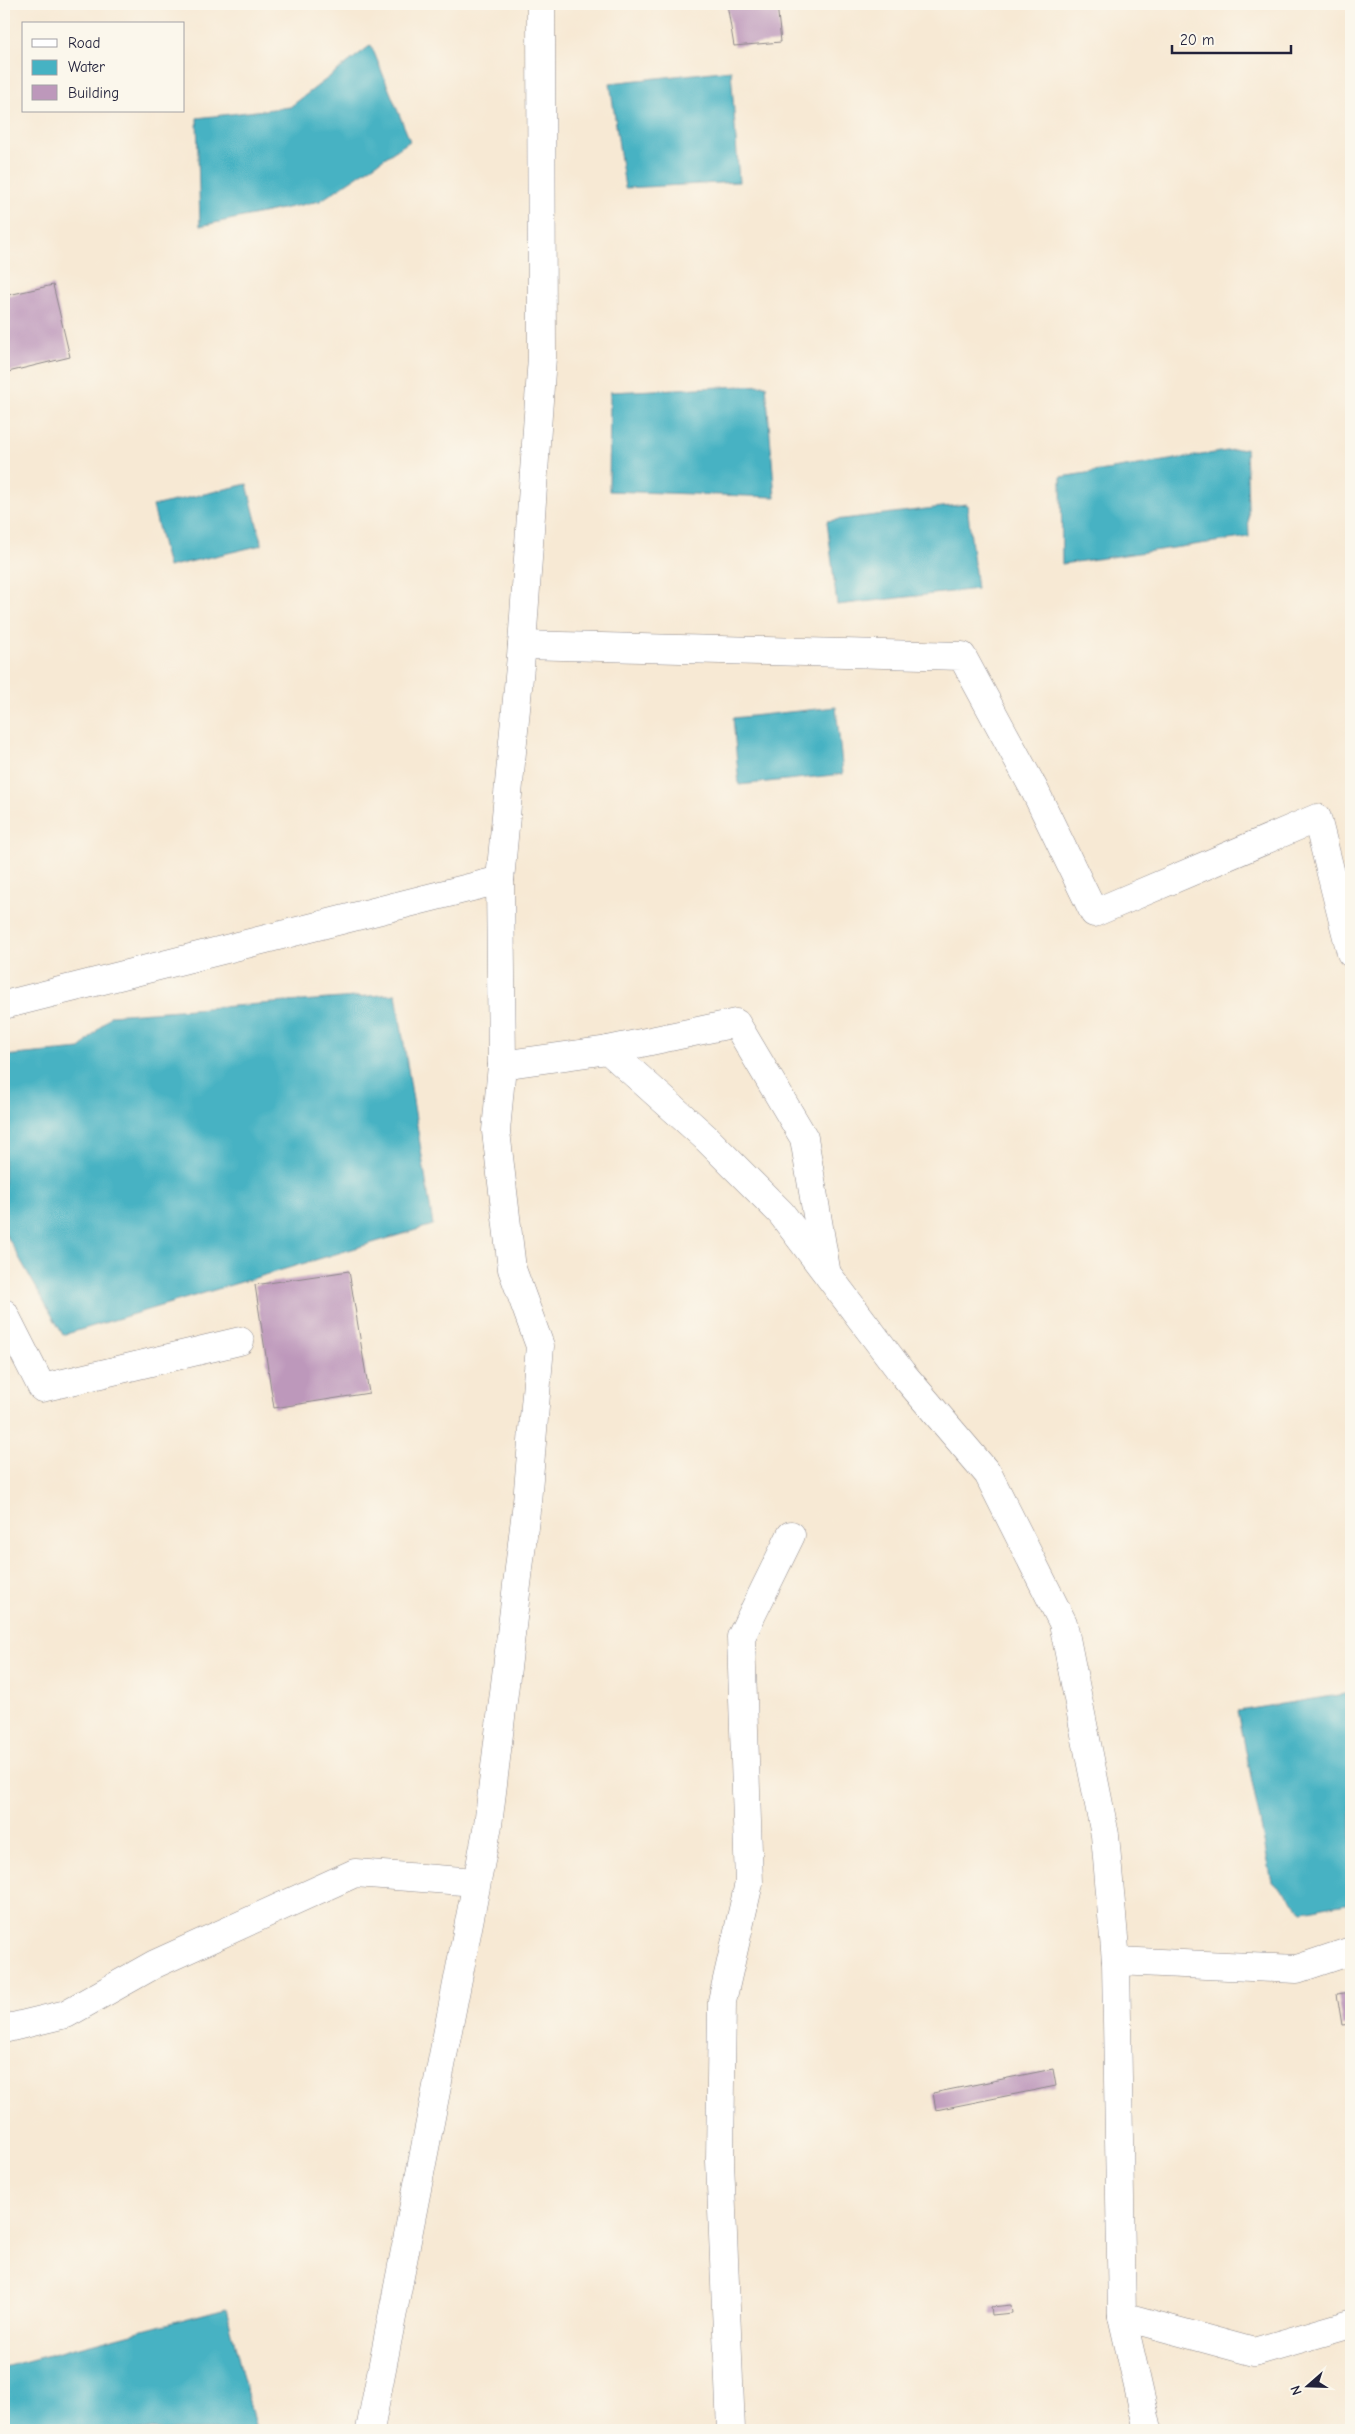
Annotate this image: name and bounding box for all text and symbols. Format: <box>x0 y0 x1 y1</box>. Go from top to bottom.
legend <box>22 22 185 112</box>
scale bar <box>1172 22 1291 54</box>
text: 20 m <box>1180 31 1214 49</box>
text: Road <box>68 34 100 52</box>
text: Water <box>68 58 105 76</box>
text: Building <box>68 84 119 102</box>
north arrow <box>1282 2362 1332 2412</box>
text: N <box>1287 2383 1306 2397</box>

